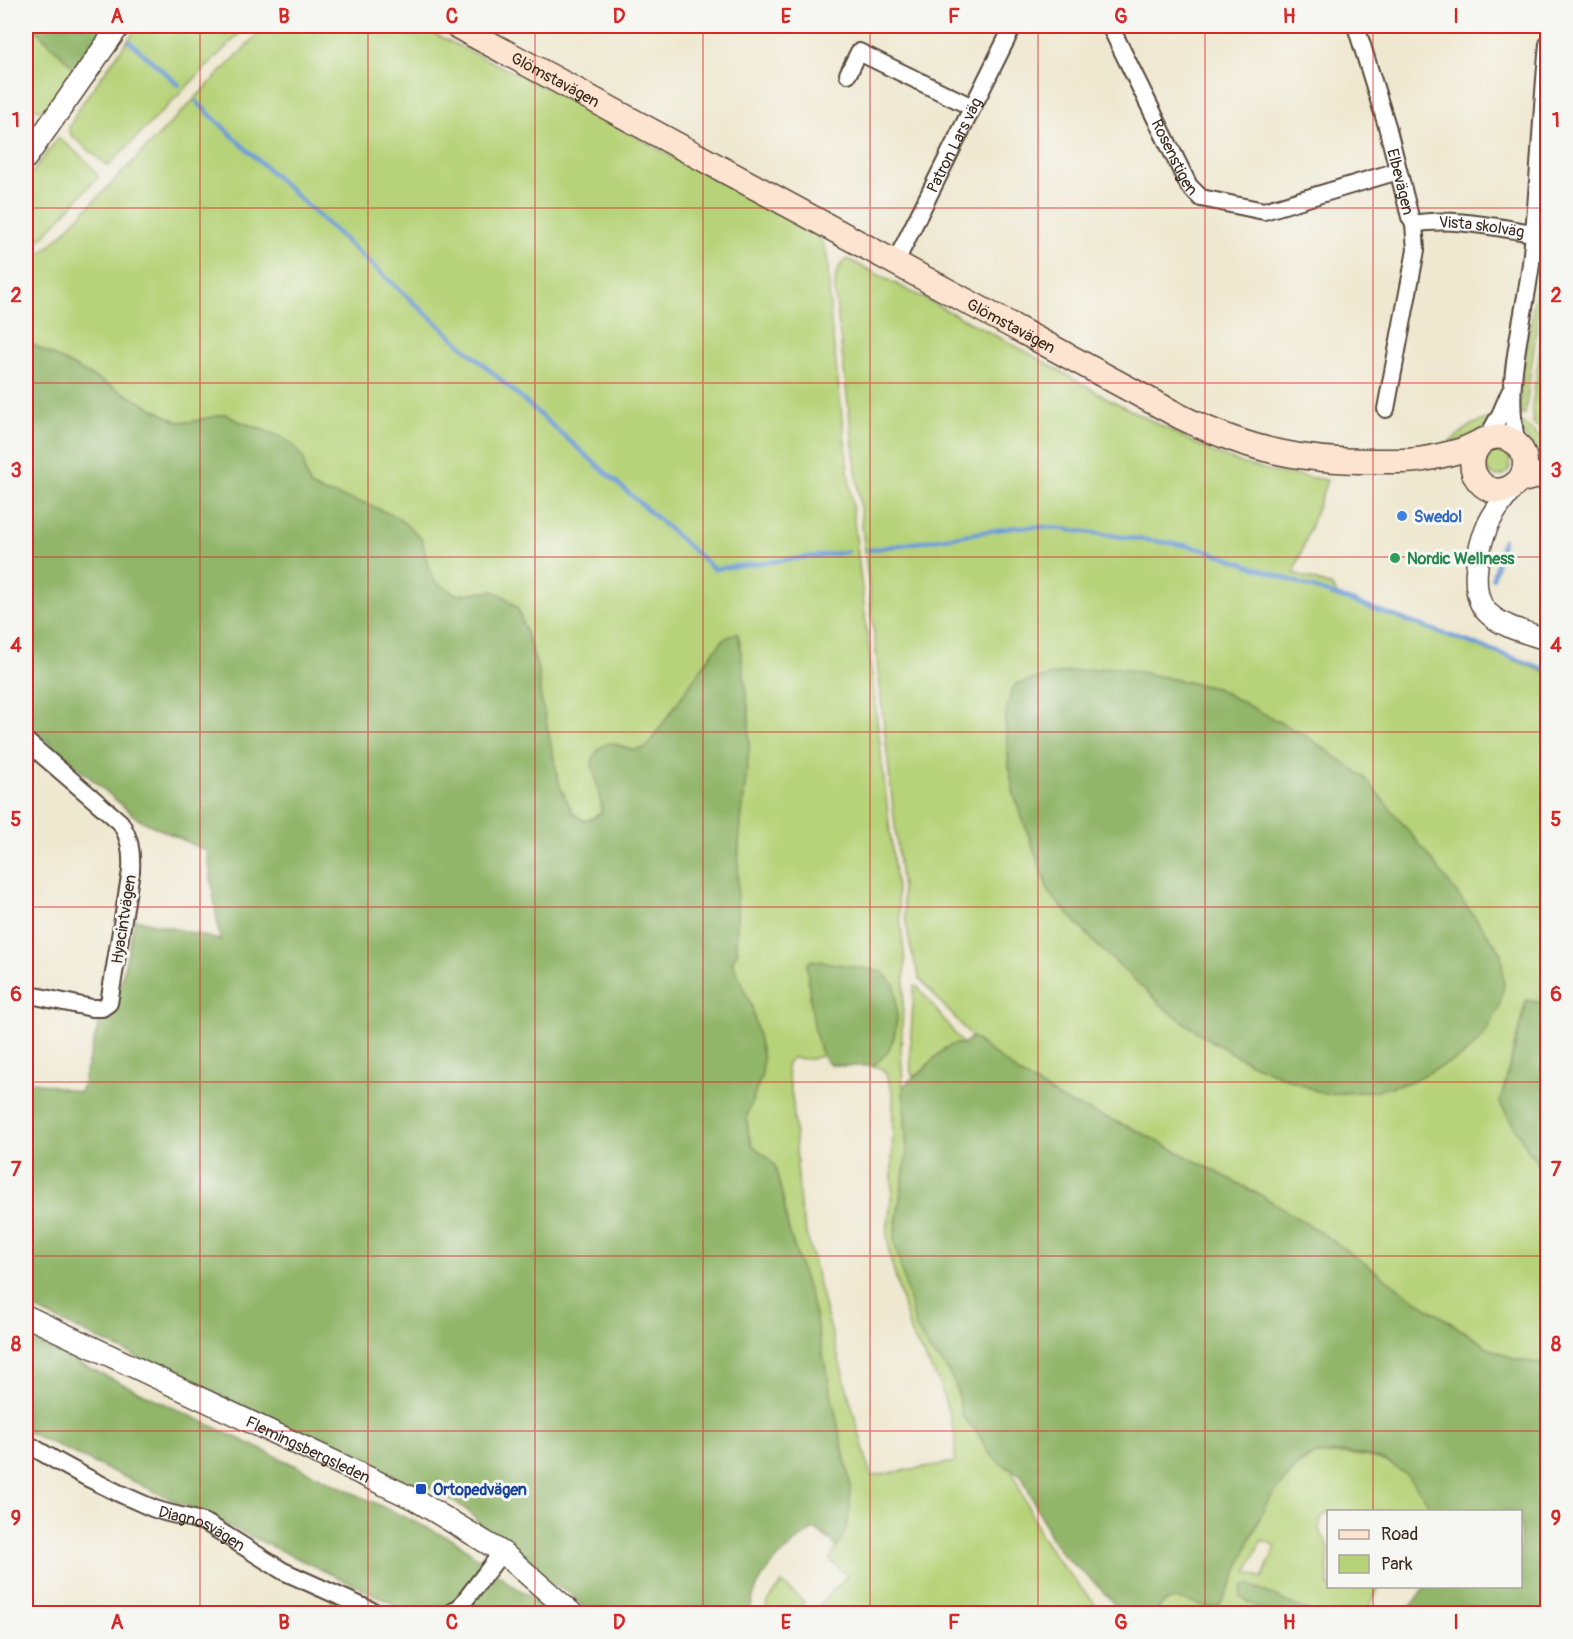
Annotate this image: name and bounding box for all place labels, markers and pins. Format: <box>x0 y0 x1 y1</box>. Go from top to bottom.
place label: Swedol <box>1414 507 1462 527</box>
marker: Swedol <box>1395 509 1409 523</box>
place label: Nordic Wellness <box>1407 549 1515 569</box>
marker: Nordic Wellness <box>1388 551 1402 565</box>
place label: Ortopedvägen <box>433 1480 527 1500</box>
marker: Ortopedvägen <box>414 1482 428 1496</box>

